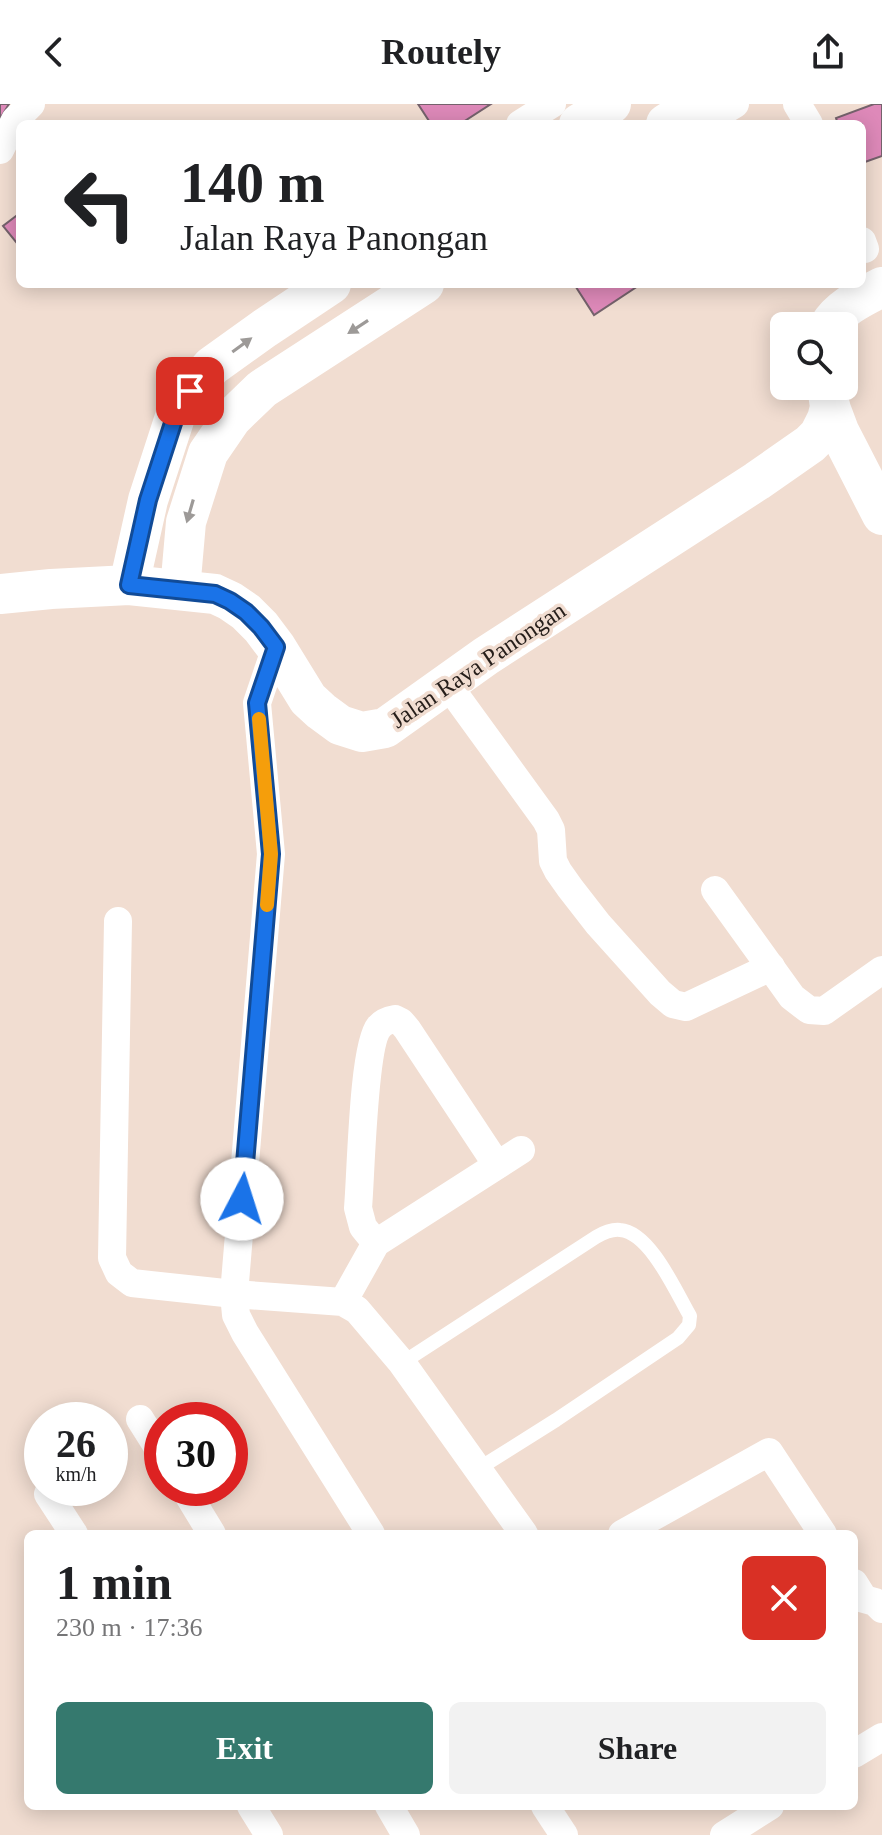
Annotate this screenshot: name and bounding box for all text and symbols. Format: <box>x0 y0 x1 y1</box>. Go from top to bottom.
icon: back <box>32 30 76 74</box>
icon: share <box>806 30 850 74</box>
text: Routely <box>381 32 501 72</box>
icon: left <box>48 152 152 256</box>
text: 140 m <box>180 152 325 214</box>
text: Jalan Raya Panongan <box>180 218 488 258</box>
map controls <box>770 312 858 400</box>
button: search <box>770 312 858 400</box>
one-way arrow <box>348 319 369 334</box>
one-way arrow <box>231 338 252 353</box>
pin <box>156 357 224 425</box>
icon: arrive <box>168 369 212 413</box>
one-way arrow <box>183 500 196 524</box>
street label: Jalan Raya Panongan <box>386 597 570 733</box>
position arrow <box>200 1157 284 1241</box>
speed limit sign: 30 <box>144 1402 248 1506</box>
text: 26 <box>56 1421 96 1466</box>
text: km/h <box>55 1463 97 1485</box>
text: 1 min <box>56 1556 172 1609</box>
button: close <box>742 1556 826 1640</box>
text: 230 m · 17:36 <box>56 1613 203 1642</box>
button: Exit <box>56 1702 433 1794</box>
button: Share <box>449 1702 826 1794</box>

